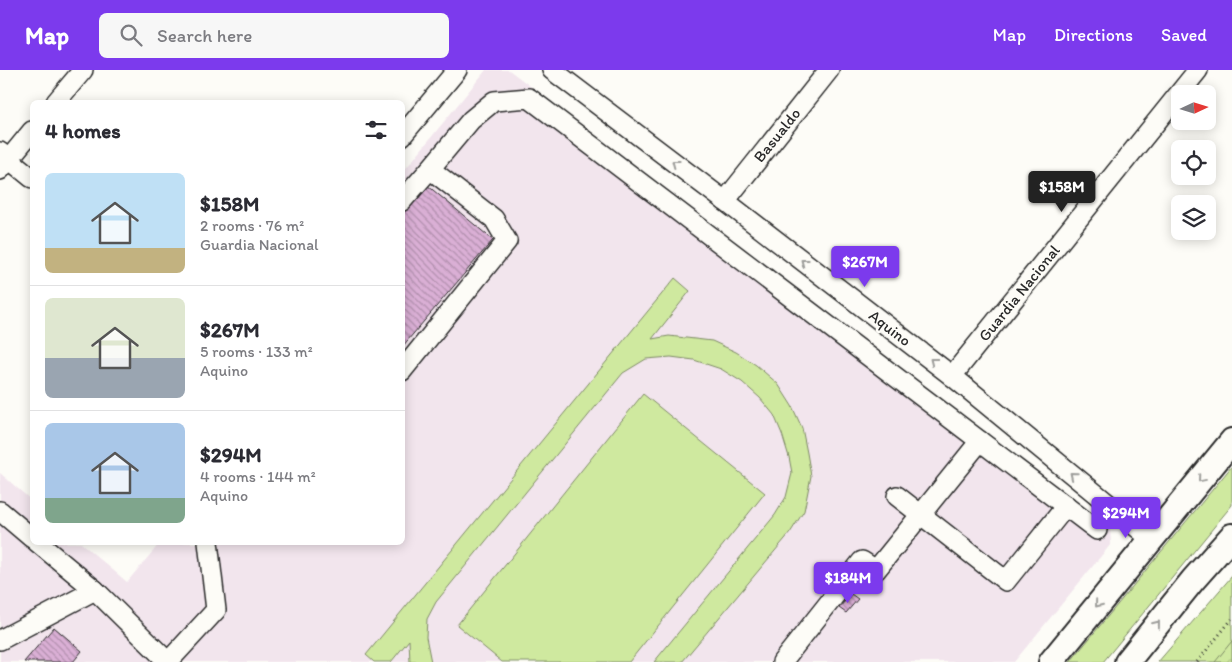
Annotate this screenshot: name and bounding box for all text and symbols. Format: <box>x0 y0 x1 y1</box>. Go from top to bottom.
search box <box>99 13 449 58</box>
text: Map <box>25 21 69 50</box>
icon: search <box>117 21 145 49</box>
text: Search here <box>157 24 252 47</box>
text: Map <box>993 24 1026 46</box>
text: Directions <box>1054 24 1133 46</box>
text: Saved <box>1161 24 1207 46</box>
north arrow <box>1171 85 1216 130</box>
map controls <box>1171 85 1216 240</box>
street label: Basualdo <box>749 104 805 166</box>
icon: filters <box>362 116 390 144</box>
text: 4 homes <box>45 118 121 143</box>
button: locate <box>1171 140 1216 185</box>
one-way arrow <box>672 161 681 169</box>
pin: $158M <box>1027 170 1097 213</box>
text: $158M <box>1039 177 1085 196</box>
text: $158M <box>200 191 259 216</box>
icon: home <box>85 193 145 253</box>
button: layers <box>1171 195 1216 240</box>
text: 2 rooms · 76 m² <box>200 216 304 235</box>
text: Guardia Nacional <box>200 235 319 254</box>
street label: Guardia Nacional <box>974 241 1064 345</box>
pin: $267M <box>830 246 900 288</box>
text: $267M <box>842 252 888 271</box>
one-way arrow <box>801 260 810 268</box>
street label: Aquino <box>865 306 915 350</box>
text: $267M <box>200 317 260 342</box>
icon: home <box>85 318 145 378</box>
text: 5 rooms · 133 m² <box>200 342 313 361</box>
one-way arrow <box>930 359 939 367</box>
text: Aquino <box>200 361 248 380</box>
text: $294M <box>200 442 262 467</box>
icon: home <box>85 443 145 503</box>
text: 4 rooms · 144 m² <box>200 467 316 486</box>
one-way arrow <box>1070 472 1079 480</box>
one-way arrow <box>1198 473 1207 482</box>
text: Aquino <box>200 486 248 505</box>
pin: $294M <box>1091 496 1161 539</box>
text: $294M <box>1102 503 1150 522</box>
pin: $184M <box>813 562 883 604</box>
text: $184M <box>825 568 871 587</box>
one-way arrow <box>1095 598 1103 607</box>
one-way arrow <box>1152 621 1160 630</box>

